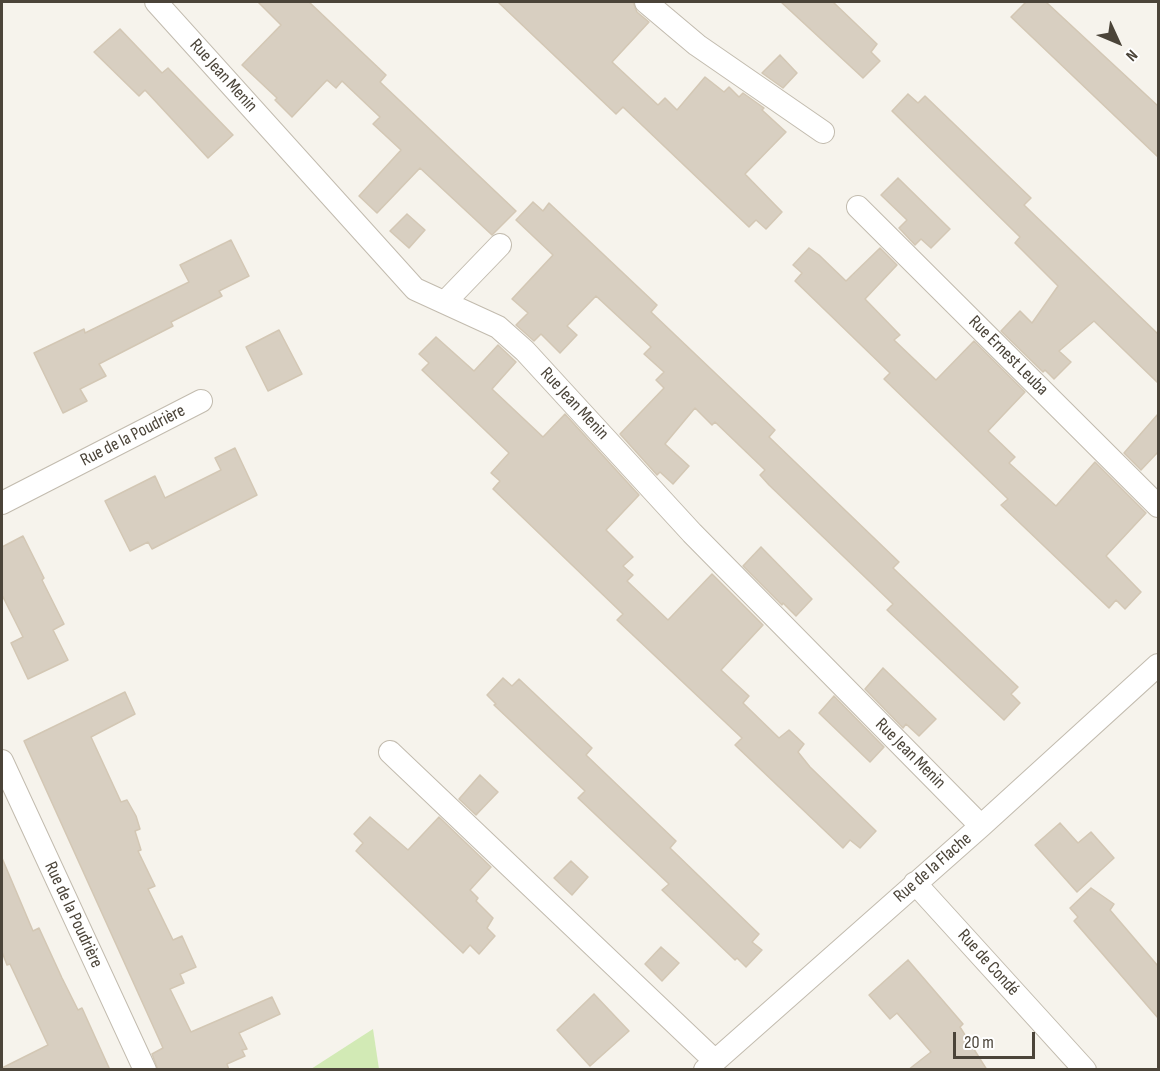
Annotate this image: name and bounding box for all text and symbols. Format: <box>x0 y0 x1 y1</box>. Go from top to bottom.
north arrow <box>1088 12 1148 72</box>
street label: Rue Jean Menin <box>185 35 261 117</box>
text: N <box>1122 45 1141 65</box>
street label: Rue Ernest Leuba <box>964 312 1052 400</box>
street label: Rue Jean Menin <box>535 363 613 445</box>
street label: Rue de la Poudrière <box>77 400 189 472</box>
street label: Rue Jean Menin <box>870 714 950 794</box>
street label: Rue de la Flache <box>890 828 976 908</box>
street label: Rue de la Poudrière <box>39 858 107 972</box>
street label: Rue de Condé <box>953 925 1023 1001</box>
scale bar <box>956 1020 1038 1058</box>
text: 20 m <box>964 1032 994 1053</box>

